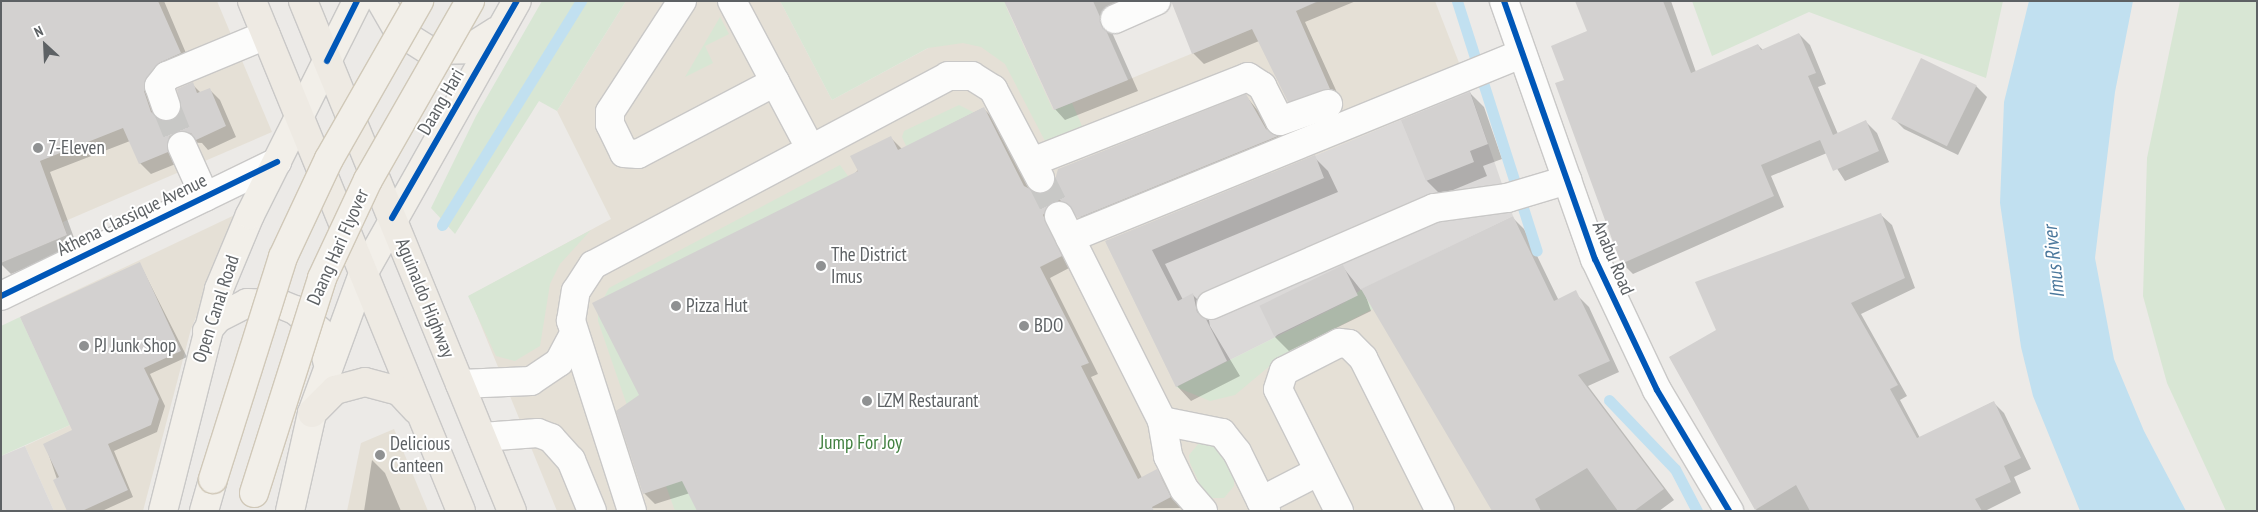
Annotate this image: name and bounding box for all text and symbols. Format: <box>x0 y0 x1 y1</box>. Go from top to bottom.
north arrow <box>20 20 70 70</box>
text: N <box>31 22 46 41</box>
street label: Daang Hari <box>413 65 469 139</box>
place label: 7-Eleven <box>48 137 105 159</box>
marker: 7-Eleven <box>32 142 44 154</box>
street label: Athena Classique Avenue <box>53 169 211 261</box>
street label: Daang Hari Flyover <box>302 185 374 309</box>
street label: Anabu Road <box>1587 218 1639 298</box>
water label: Imus River <box>2038 225 2070 299</box>
street label: Aguinaldo Highway <box>391 235 459 361</box>
place label: The District Imus <box>831 244 907 288</box>
street label: Open Canal Road <box>188 252 244 366</box>
marker: The District Imus <box>815 260 827 272</box>
place label: Pizza Hut <box>686 295 748 317</box>
marker: Pizza Hut <box>670 300 682 312</box>
place label: BDO <box>1034 315 1063 337</box>
marker: BDO <box>1018 320 1030 332</box>
place label: PJ Junk Shop <box>94 335 177 357</box>
marker: PJ Junk Shop <box>78 340 90 352</box>
place label: LZM Restaurant <box>877 390 979 412</box>
marker: LZM Restaurant <box>861 395 873 407</box>
park label: Jump For Joy <box>820 432 902 454</box>
place label: Delicious Canteen <box>390 433 450 477</box>
marker: Delicious Canteen <box>374 449 386 461</box>

